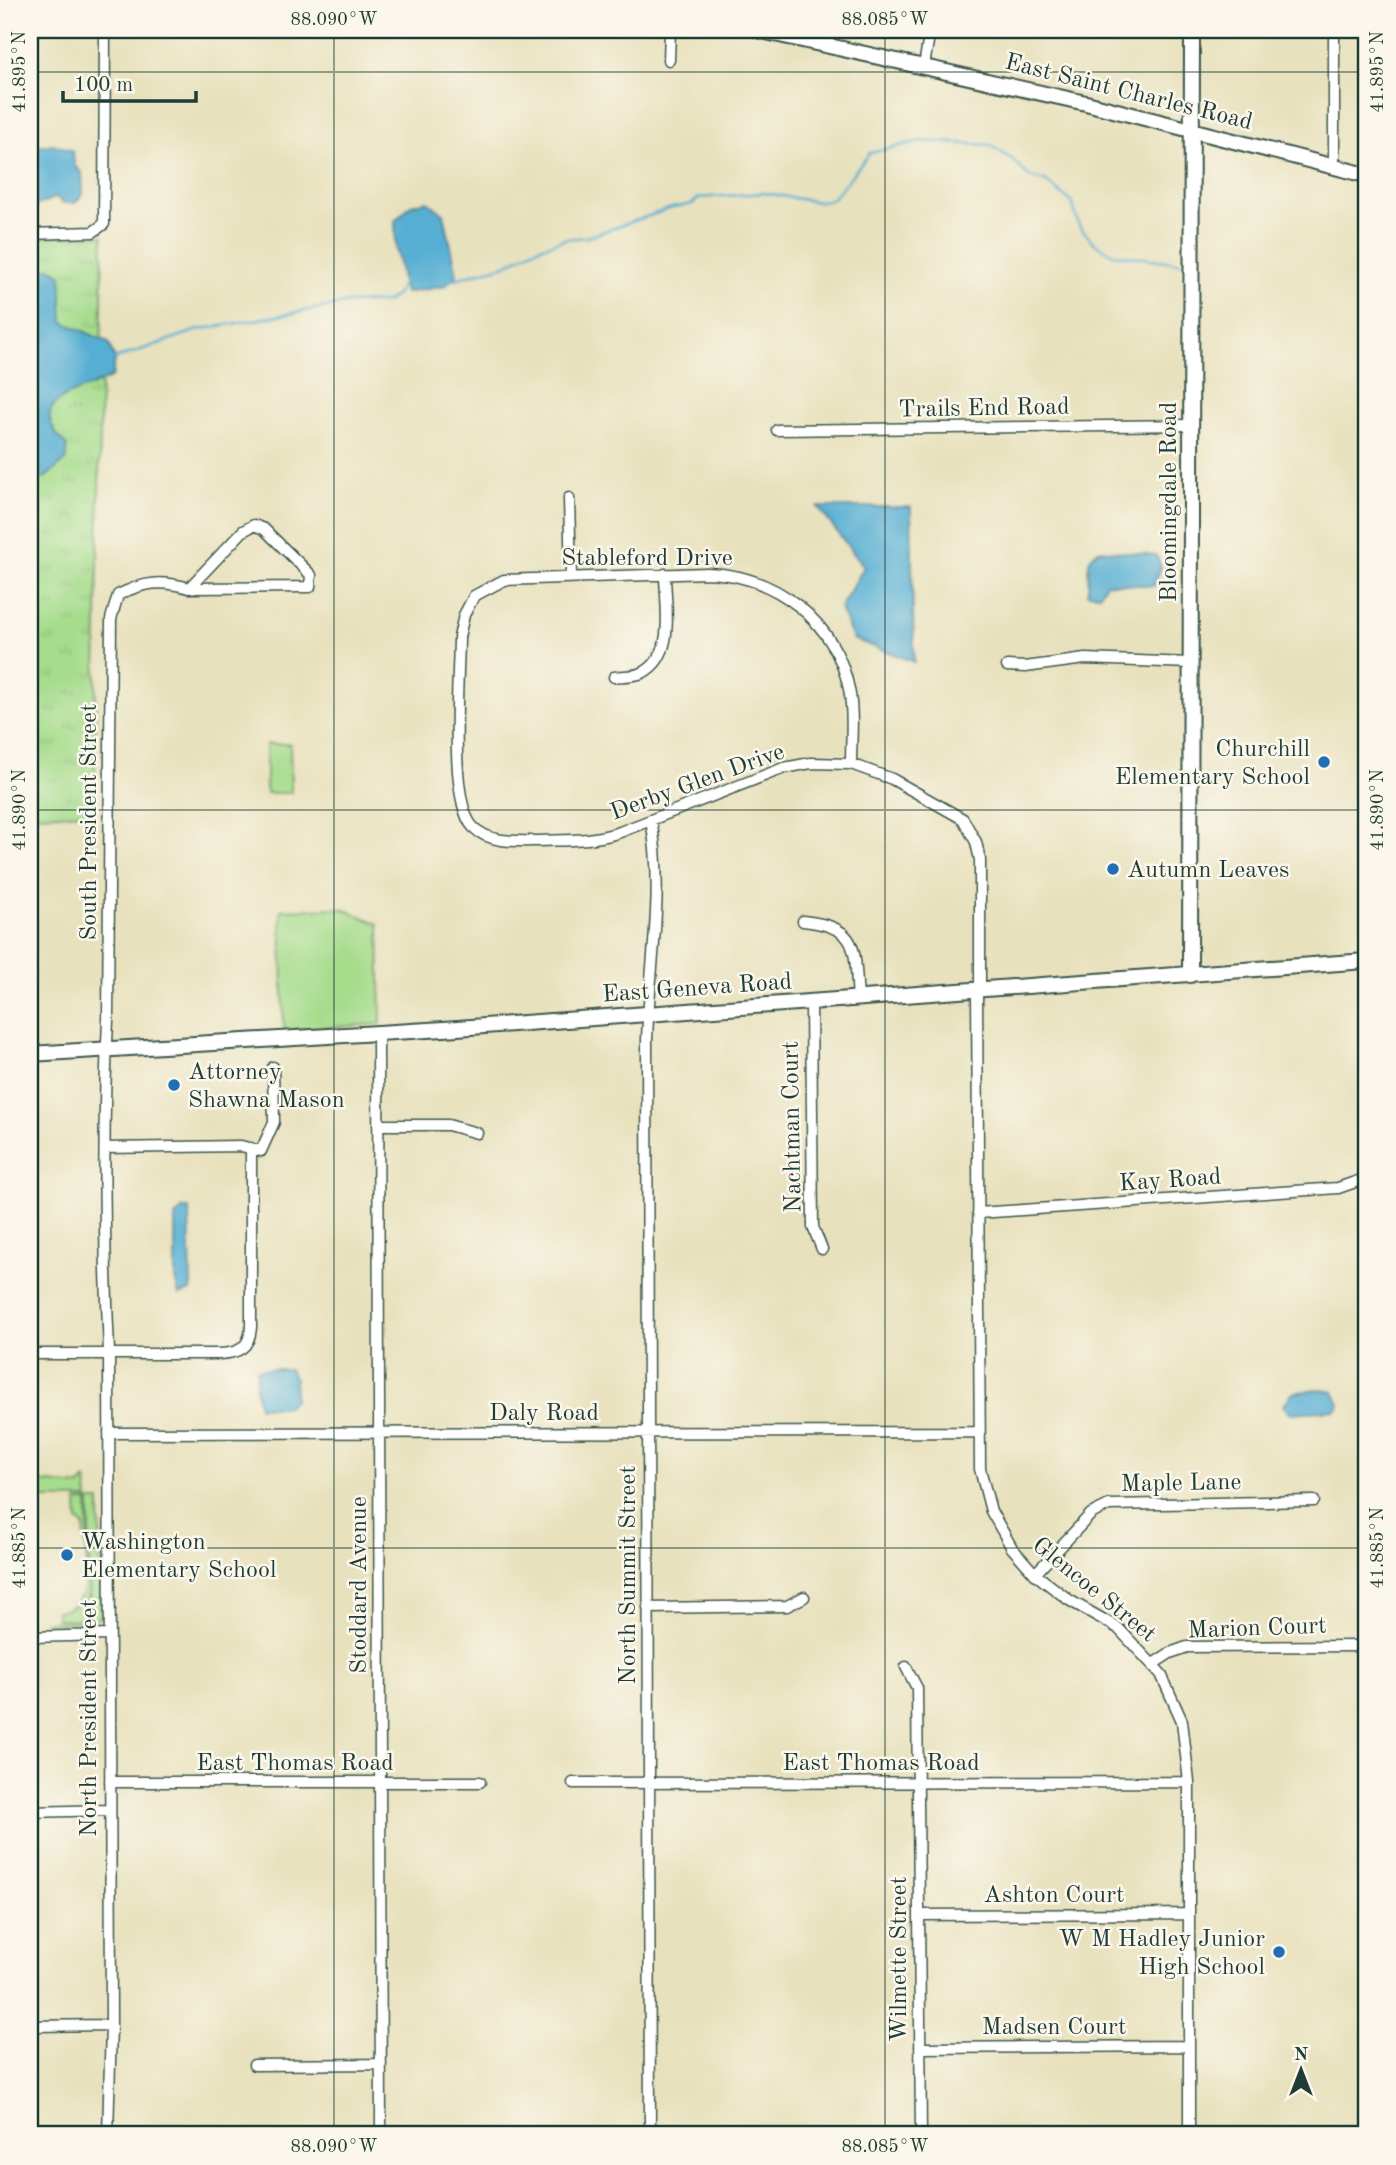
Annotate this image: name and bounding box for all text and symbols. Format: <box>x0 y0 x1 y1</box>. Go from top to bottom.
text: 88.090°W <box>291 11 377 29</box>
text: 88.085°W <box>842 11 928 29</box>
text: 41.895°N <box>11 31 29 113</box>
text: 41.895°N <box>1369 31 1387 113</box>
street label: East Saint Charles Road <box>1002 51 1255 135</box>
scale bar <box>63 60 196 104</box>
text: 100 m <box>74 75 133 96</box>
street label: Trails End Road <box>898 396 1070 422</box>
street label: Bloomingdale Road <box>1158 402 1182 602</box>
street label: Stableford Drive <box>561 547 733 571</box>
street label: South President Street <box>78 703 102 941</box>
place label: Churchill Elementary School <box>1115 738 1310 790</box>
street label: Derby Glen Drive <box>607 740 788 826</box>
marker: Churchill Elementary School <box>1316 754 1332 770</box>
text: 41.890°N <box>11 769 29 851</box>
text: 41.890°N <box>1369 769 1387 851</box>
place label: Autumn Leaves <box>1127 859 1289 883</box>
marker: Autumn Leaves <box>1105 861 1121 877</box>
street label: East Geneva Road <box>601 970 793 1008</box>
street label: Nachtman Court <box>780 1041 806 1213</box>
place label: Attorney Shawna Mason <box>188 1061 345 1113</box>
marker: Attorney Shawna Mason <box>166 1077 182 1093</box>
street label: Kay Road <box>1118 1165 1222 1197</box>
street label: Daly Road <box>489 1402 599 1426</box>
street label: North Summit Street <box>617 1465 641 1685</box>
street label: Maple Lane <box>1121 1471 1242 1497</box>
street label: Stoddard Avenue <box>348 1496 372 1674</box>
text: 41.885°N <box>11 1507 29 1589</box>
text: 41.885°N <box>1369 1507 1387 1589</box>
place label: Washington Elementary School <box>81 1531 276 1583</box>
street label: Glencoe Street <box>1027 1534 1160 1648</box>
marker: Washington Elementary School <box>59 1547 75 1563</box>
street label: North President Street <box>78 1599 102 1837</box>
street label: Marion Court <box>1187 1615 1327 1643</box>
street label: East Thomas Road <box>196 1752 394 1776</box>
street label: East Thomas Road <box>782 1752 980 1776</box>
street label: Wilmette Street <box>888 1876 912 2042</box>
street label: Ashton Court <box>984 1884 1124 1908</box>
place label: W M Hadley Junior High School <box>1059 1928 1265 1980</box>
marker: W M Hadley Junior High School <box>1271 1944 1287 1960</box>
street label: Madsen Court <box>982 2016 1126 2040</box>
north arrow <box>1266 2036 1336 2106</box>
text: N <box>1294 2046 1309 2065</box>
text: 88.090°W <box>291 2138 377 2156</box>
text: 88.085°W <box>842 2138 928 2156</box>

